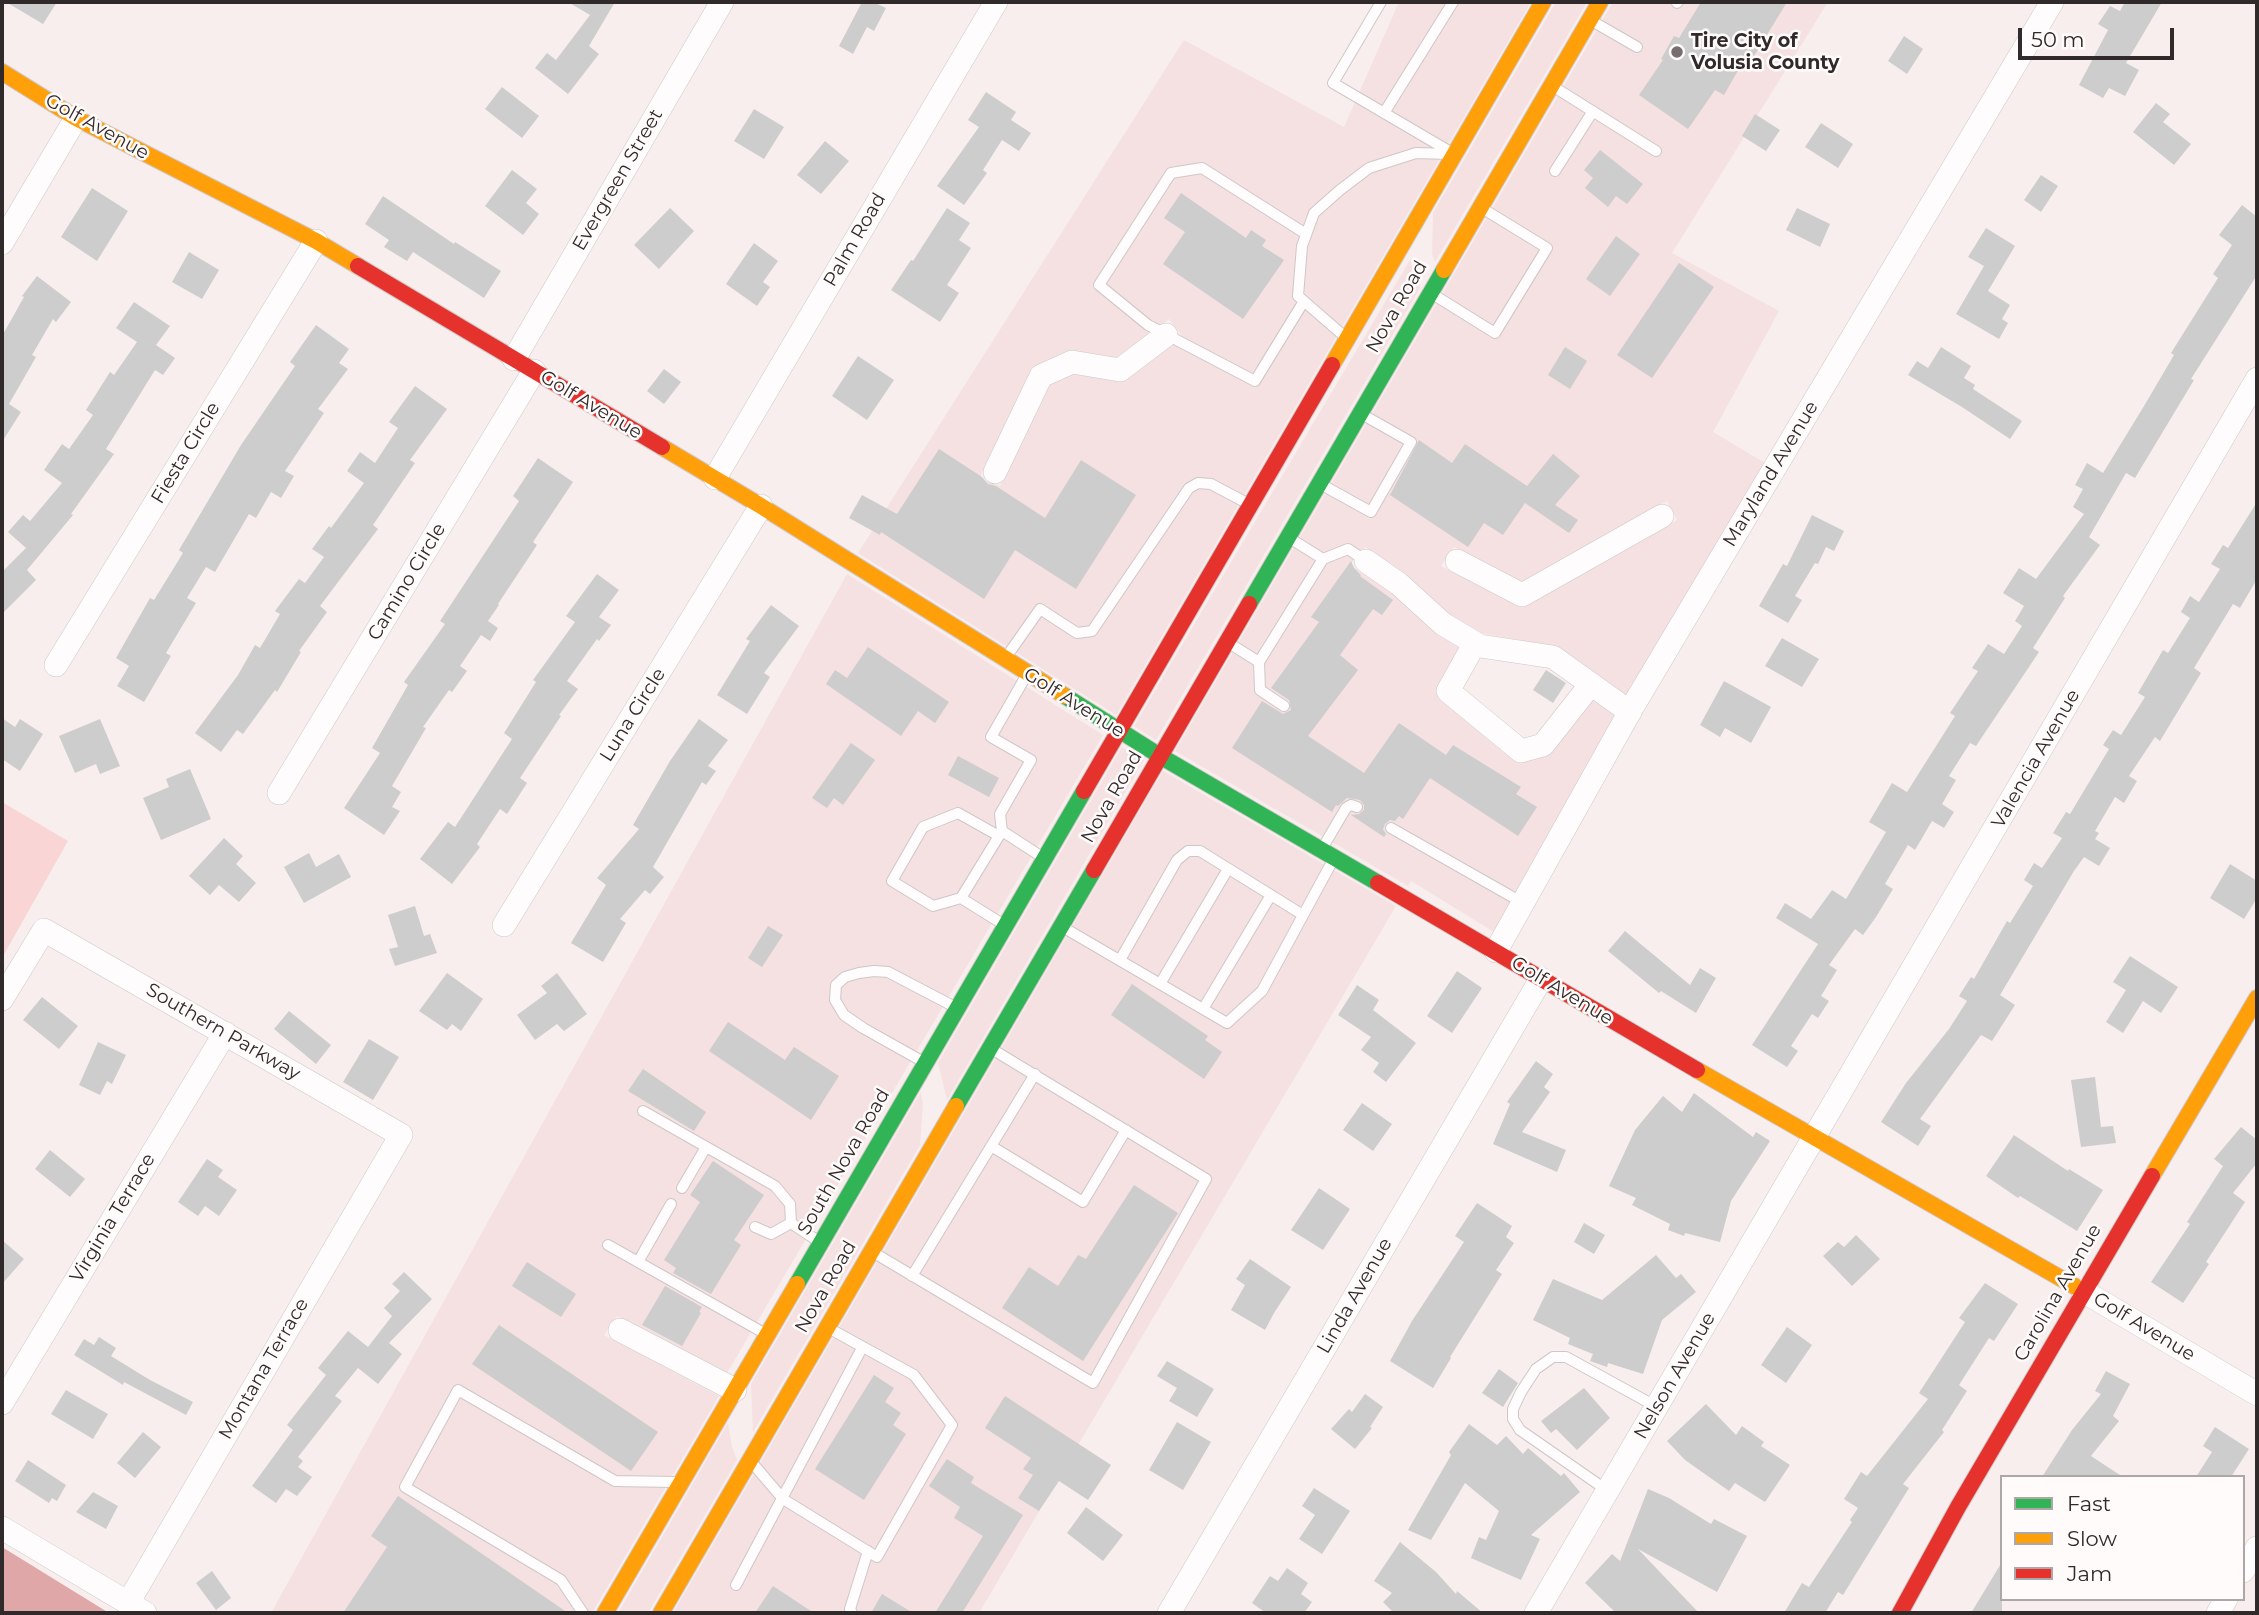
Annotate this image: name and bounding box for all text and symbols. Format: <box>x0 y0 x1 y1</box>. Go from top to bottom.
scale bar <box>2021 14 2177 58</box>
text: 50 m <box>2031 27 2085 52</box>
place label: Tire City of Volusia County <box>1691 30 1839 74</box>
marker: Tire City of Volusia County <box>1669 44 1685 60</box>
street label: Golf Avenue <box>41 89 153 165</box>
street label: Evergreen Street <box>568 105 668 255</box>
street label: Palm Road <box>819 189 891 291</box>
street label: Nova Road <box>1361 257 1433 357</box>
street label: Golf Avenue <box>536 366 646 444</box>
street label: Maryland Avenue <box>1719 397 1823 551</box>
street label: Fiesta Circle <box>147 398 225 508</box>
street label: Camino Circle <box>363 519 451 645</box>
street label: Golf Avenue <box>1019 663 1129 743</box>
street label: Luna Circle <box>595 664 671 766</box>
street label: Valencia Avenue <box>1987 686 2085 832</box>
street label: Nova Road <box>1076 747 1148 847</box>
street label: Golf Avenue <box>1507 952 1617 1030</box>
street label: Southern Parkway <box>142 979 304 1085</box>
street label: South Nova Road <box>793 1085 895 1239</box>
street label: Virginia Terrace <box>65 1149 161 1287</box>
street label: Carolina Avenue <box>2009 1220 2107 1366</box>
street label: Linda Avenue <box>1313 1234 1397 1358</box>
street label: Nova Road <box>790 1237 862 1337</box>
street label: Golf Avenue <box>2089 1288 2199 1366</box>
street label: Montana Terrace <box>214 1294 314 1444</box>
street label: Nelson Avenue <box>1629 1308 1721 1444</box>
legend <box>2000 1475 2245 1601</box>
text: Fast <box>2067 1491 2111 1516</box>
text: Slow <box>2067 1526 2117 1551</box>
text: Jam <box>2067 1561 2112 1586</box>

